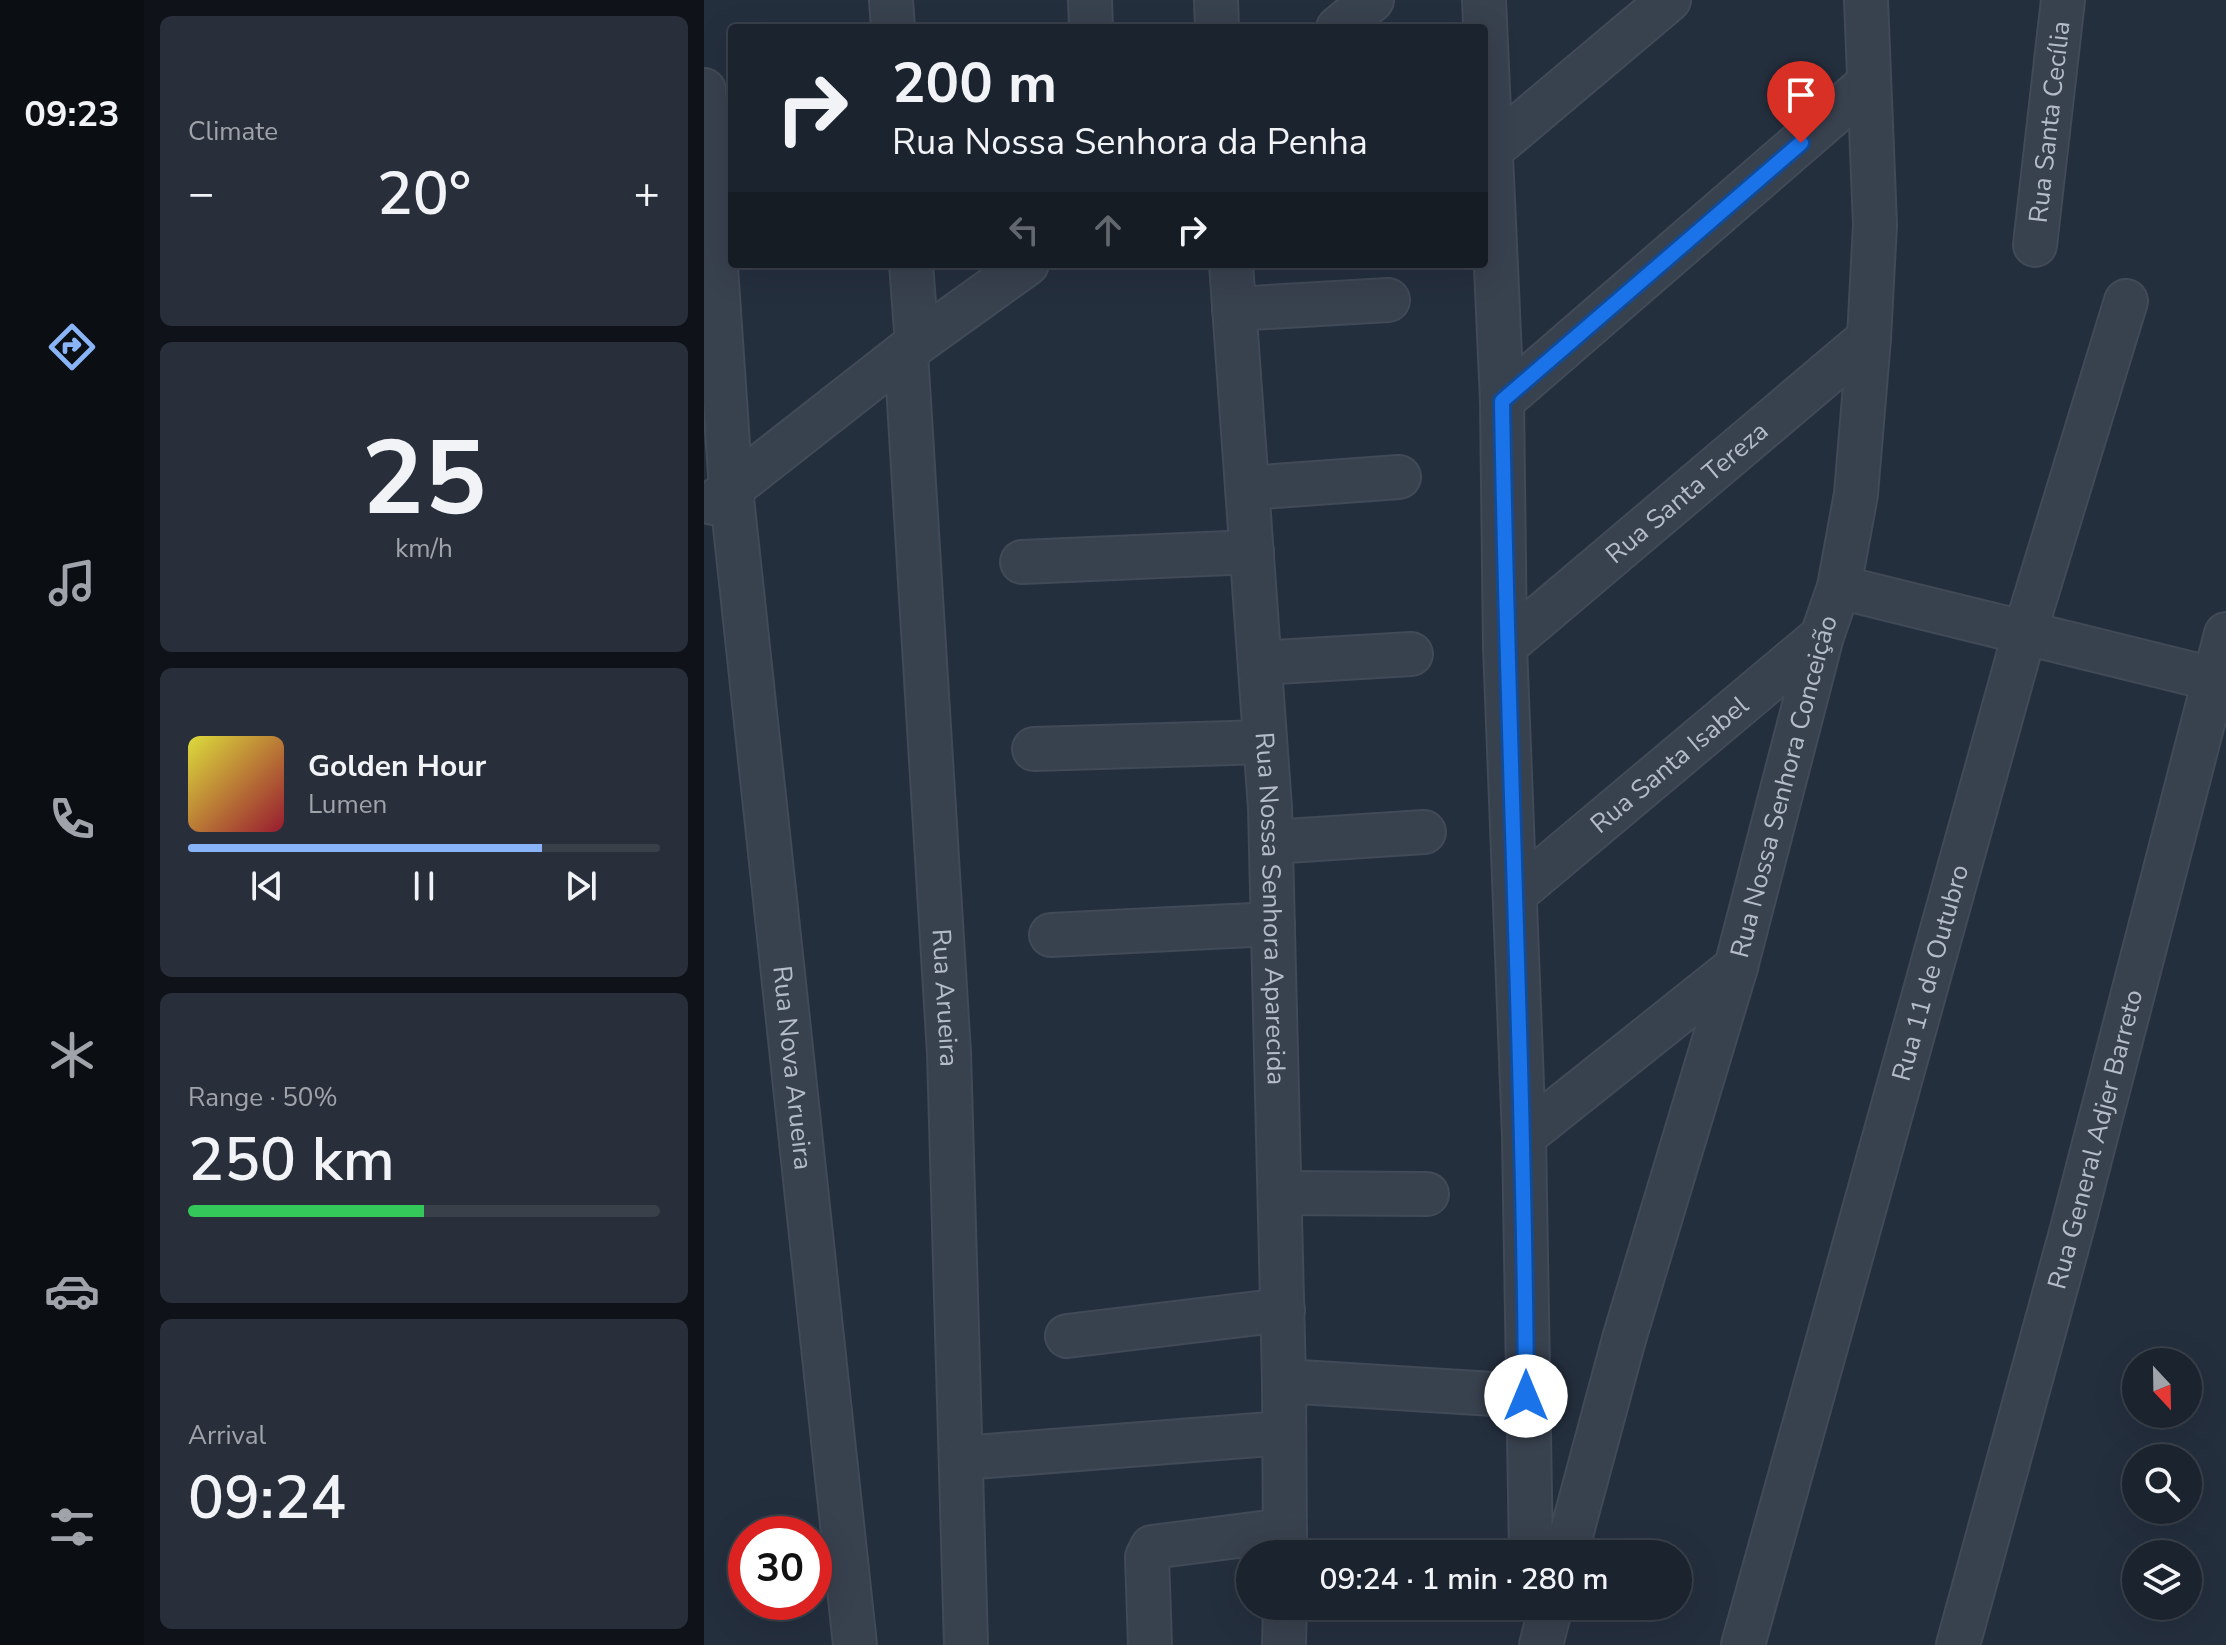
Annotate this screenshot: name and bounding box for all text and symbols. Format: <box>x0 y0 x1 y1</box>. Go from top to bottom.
street label: Rua Santa Cecília <box>2020 19 2078 225</box>
text: 200 m <box>892 45 1057 122</box>
icon: right <box>760 56 864 160</box>
pin <box>1767 61 1835 143</box>
icon: arrive <box>1779 73 1823 117</box>
text: 09:23 <box>24 90 120 139</box>
text: Climate <box>188 114 278 149</box>
text: Rua Nossa Senhora da Penha <box>892 118 1368 167</box>
text: 20° <box>377 153 471 235</box>
text: − <box>188 164 214 224</box>
text: + <box>634 164 660 224</box>
icon: left <box>1002 208 1046 252</box>
icon: ahead <box>1086 208 1130 252</box>
icon: right <box>1170 208 1214 252</box>
icon: directions <box>44 319 100 375</box>
text: 25 <box>362 408 486 550</box>
street label: Rua Santa Tereza <box>1598 413 1775 571</box>
text: km/h <box>395 531 453 566</box>
icon: music <box>44 555 100 611</box>
street label: Rua Nossa Senhora Conceição <box>1722 610 1846 961</box>
street label: Rua Santa Isabel <box>1583 688 1756 841</box>
street label: Rua Nossa Senhora Aparecida <box>1247 731 1294 1086</box>
text: Golden Hour <box>308 746 486 787</box>
text: Lumen <box>308 787 387 822</box>
icon: phone <box>44 791 100 847</box>
street label: Rua 11 de Outubro <box>1883 860 1977 1085</box>
icon: previous <box>245 864 289 908</box>
icon: pause <box>402 864 446 908</box>
icon: next <box>559 864 603 908</box>
street label: Rua Arueira <box>924 928 967 1067</box>
street label: Rua Nova Arueira <box>765 964 821 1172</box>
street label: Rua General Adjer Barreto <box>2039 986 2151 1293</box>
icon: climate <box>44 1027 100 1083</box>
text: Range · 50% <box>188 1080 338 1115</box>
text: 250 km <box>188 1119 395 1201</box>
icon: car <box>44 1263 100 1319</box>
north arrow <box>2122 1348 2202 1428</box>
map controls <box>2122 1348 2202 1620</box>
position arrow <box>1484 1354 1568 1438</box>
text: Arrival <box>188 1418 266 1453</box>
button: search <box>2122 1444 2202 1524</box>
text: 09:24 <box>188 1457 346 1539</box>
icon: filters <box>44 1499 100 1555</box>
speed limit sign: 30 <box>728 1516 832 1620</box>
button: layers <box>2122 1540 2202 1620</box>
text: 09:24 · 1 min · 280 m <box>1319 1559 1609 1600</box>

